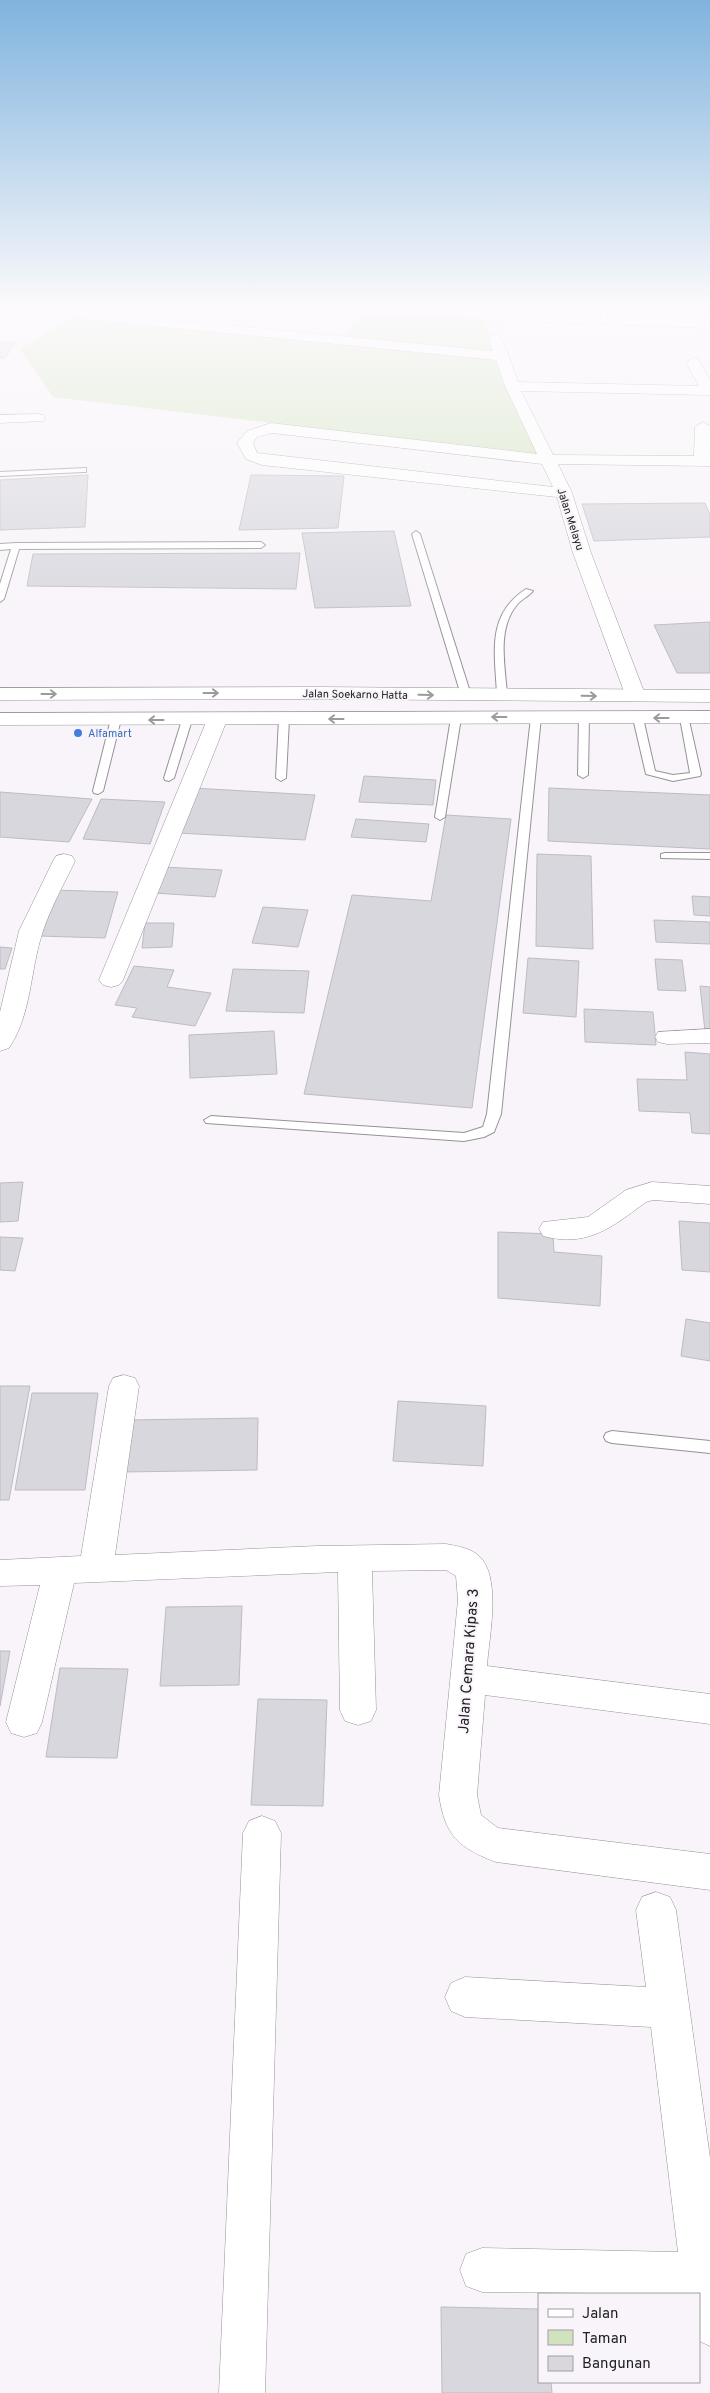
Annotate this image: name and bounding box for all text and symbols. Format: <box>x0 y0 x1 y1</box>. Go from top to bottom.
street label: Jalan Melayu <box>553 486 587 552</box>
street label: Jalan Soekarno Hatta <box>302 687 408 703</box>
one-way arrow <box>202 688 219 698</box>
one-way arrow <box>40 689 56 699</box>
one-way arrow <box>418 690 434 699</box>
one-way arrow <box>580 691 596 701</box>
one-way arrow <box>491 712 508 722</box>
one-way arrow <box>654 713 670 723</box>
one-way arrow <box>329 714 345 724</box>
one-way arrow <box>149 715 165 725</box>
marker: Alfamart <box>72 727 84 739</box>
place label: Alfamart <box>88 727 132 741</box>
street label: Jalan Cemara Kipas 3 <box>455 1588 484 1734</box>
legend <box>538 2293 700 2383</box>
text: Jalan <box>582 2305 619 2324</box>
text: Taman <box>582 2330 627 2349</box>
text: Bangunan <box>582 2355 651 2374</box>

